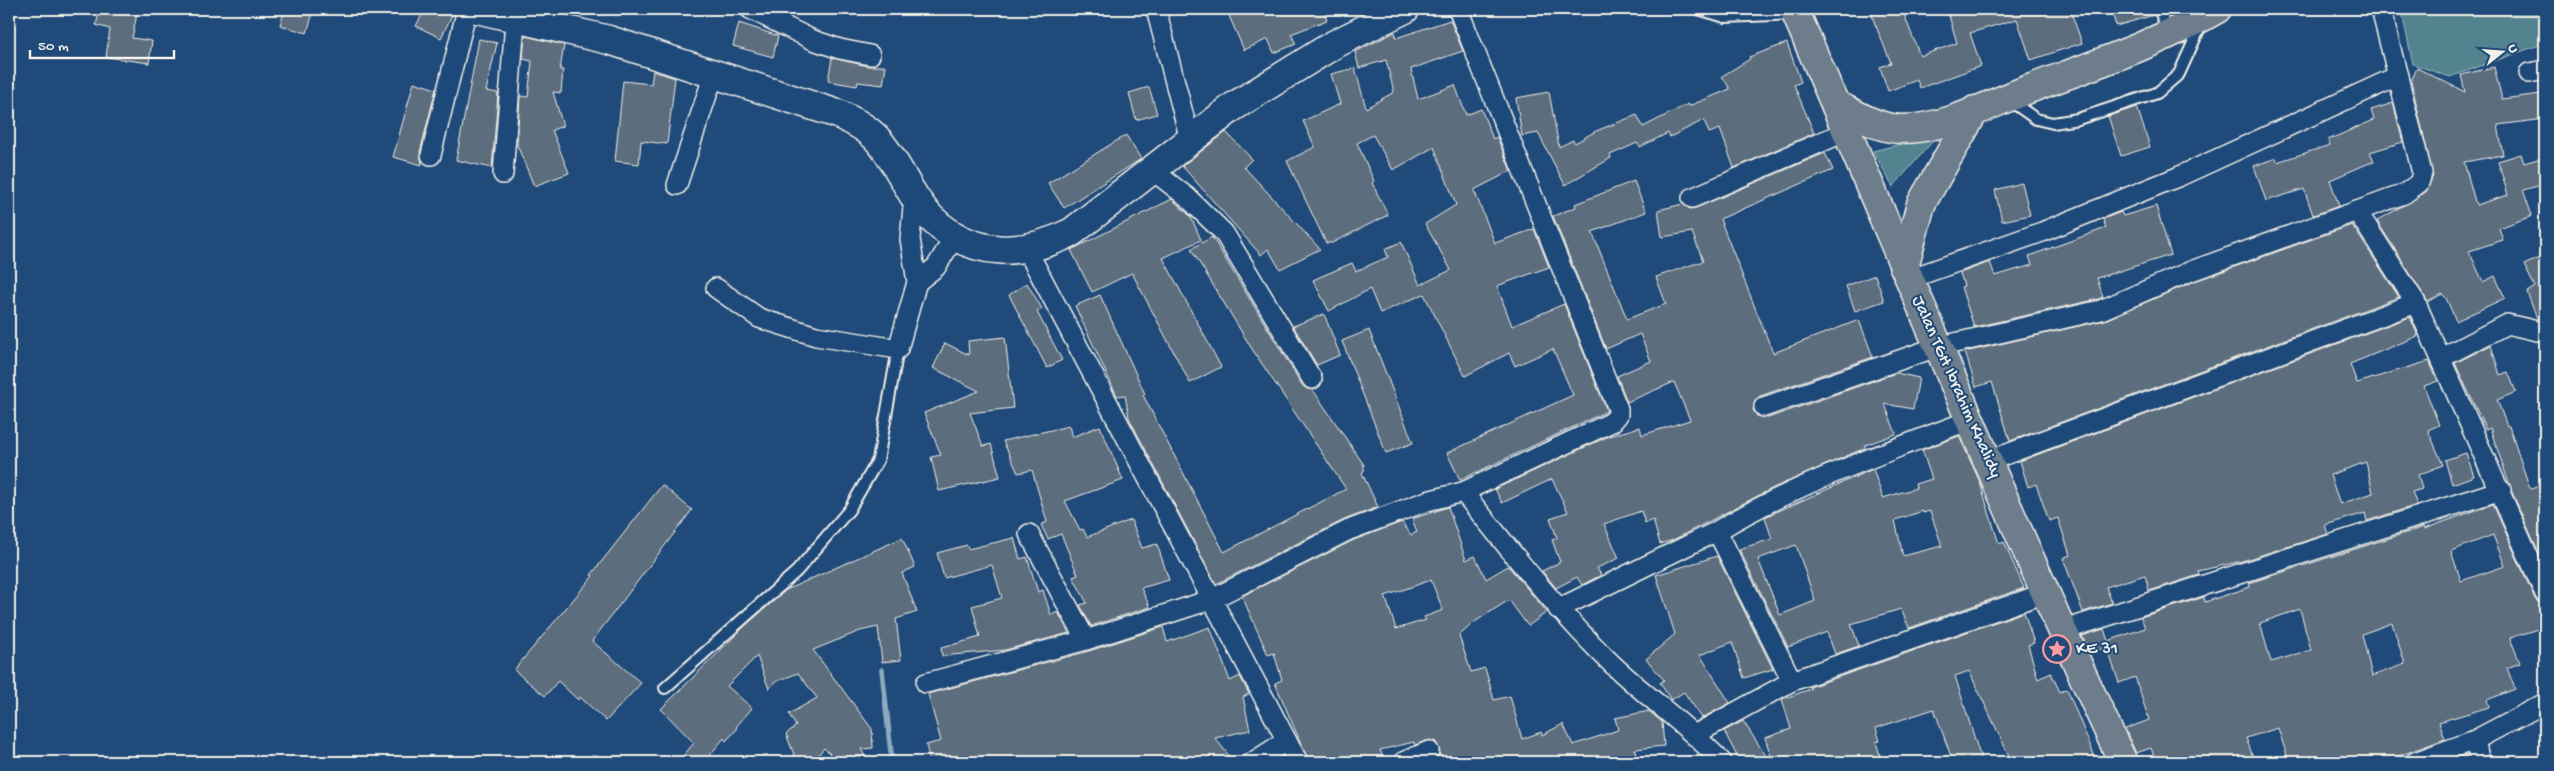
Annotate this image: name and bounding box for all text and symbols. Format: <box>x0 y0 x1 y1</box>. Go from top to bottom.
scale bar <box>30 28 174 60</box>
north arrow <box>2476 28 2526 78</box>
text: 50 m <box>38 38 69 56</box>
text: U <box>2503 43 2521 55</box>
street label: Jalan TGH Ibrahim Khalidy <box>1906 293 2006 481</box>
place icon: KE 31 <box>2042 634 2072 664</box>
place label: KE 31 <box>2076 639 2118 660</box>

